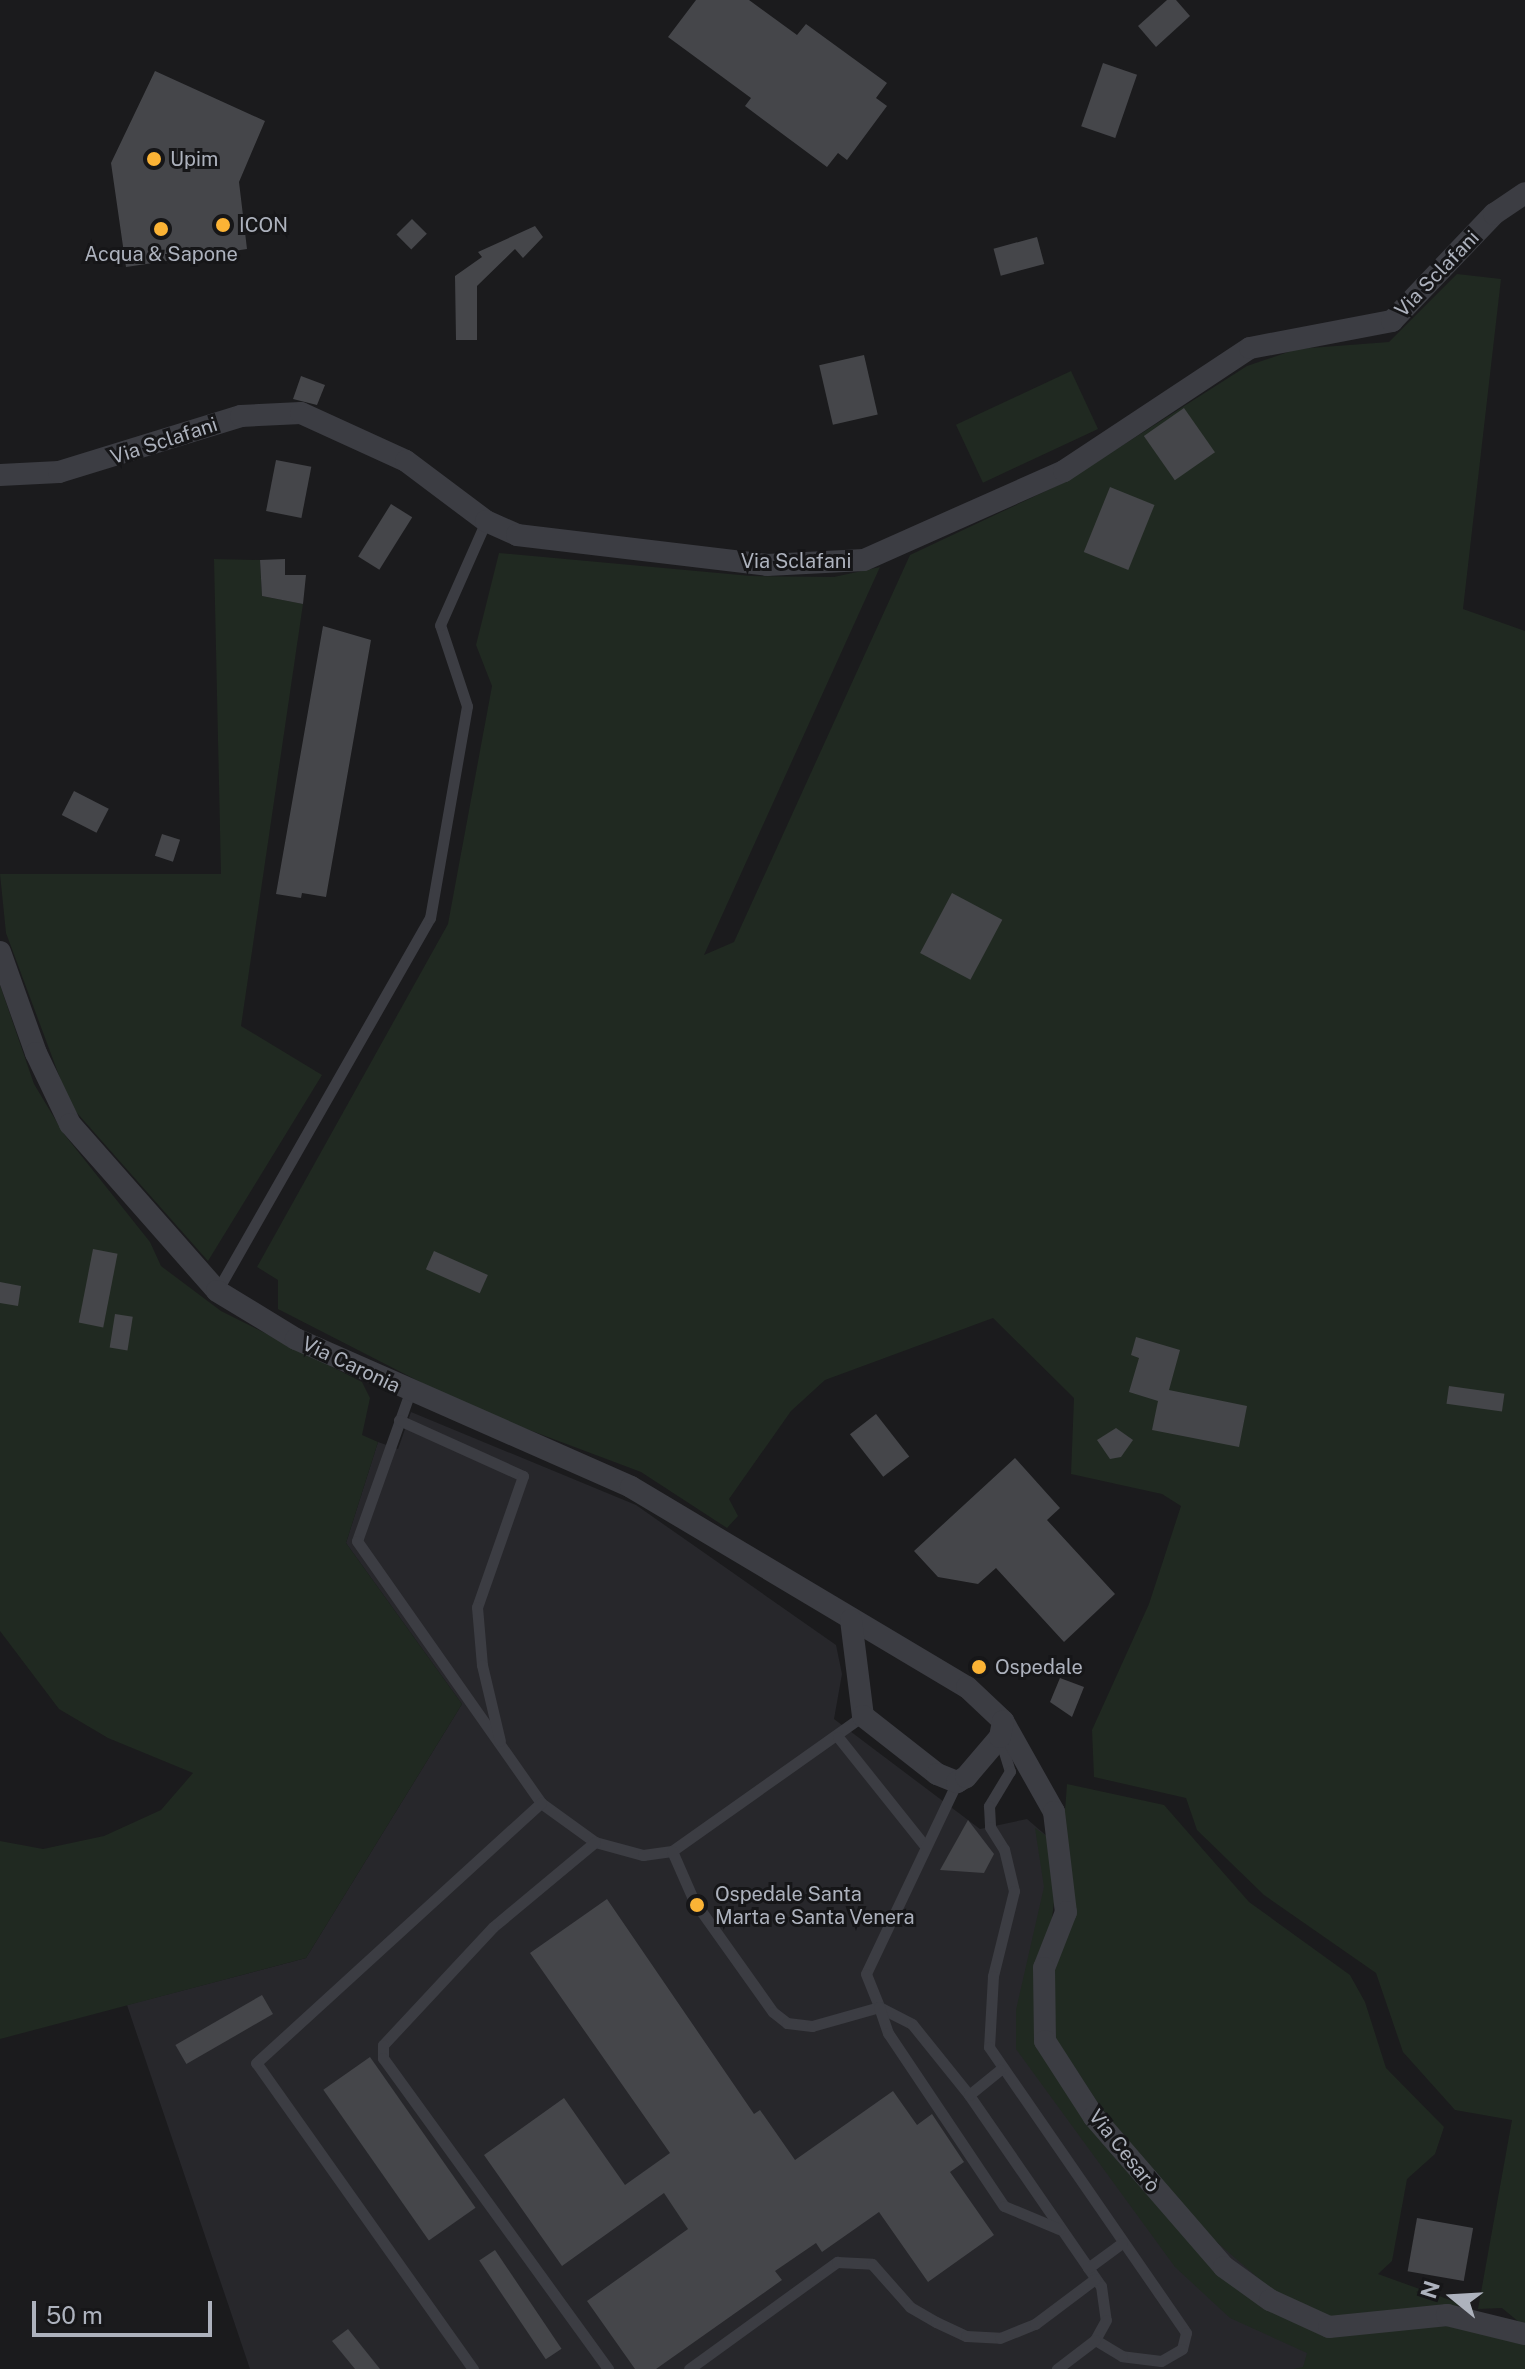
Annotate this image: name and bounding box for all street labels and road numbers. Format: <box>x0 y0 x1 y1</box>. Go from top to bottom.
street label: Via Sclafani <box>1390 226 1484 322</box>
street label: Via Sclafani <box>108 412 220 470</box>
street label: Via Sclafani <box>741 549 851 573</box>
street label: Via Caronia <box>298 1332 404 1398</box>
street label: Via Cesarò <box>1083 2105 1165 2197</box>

